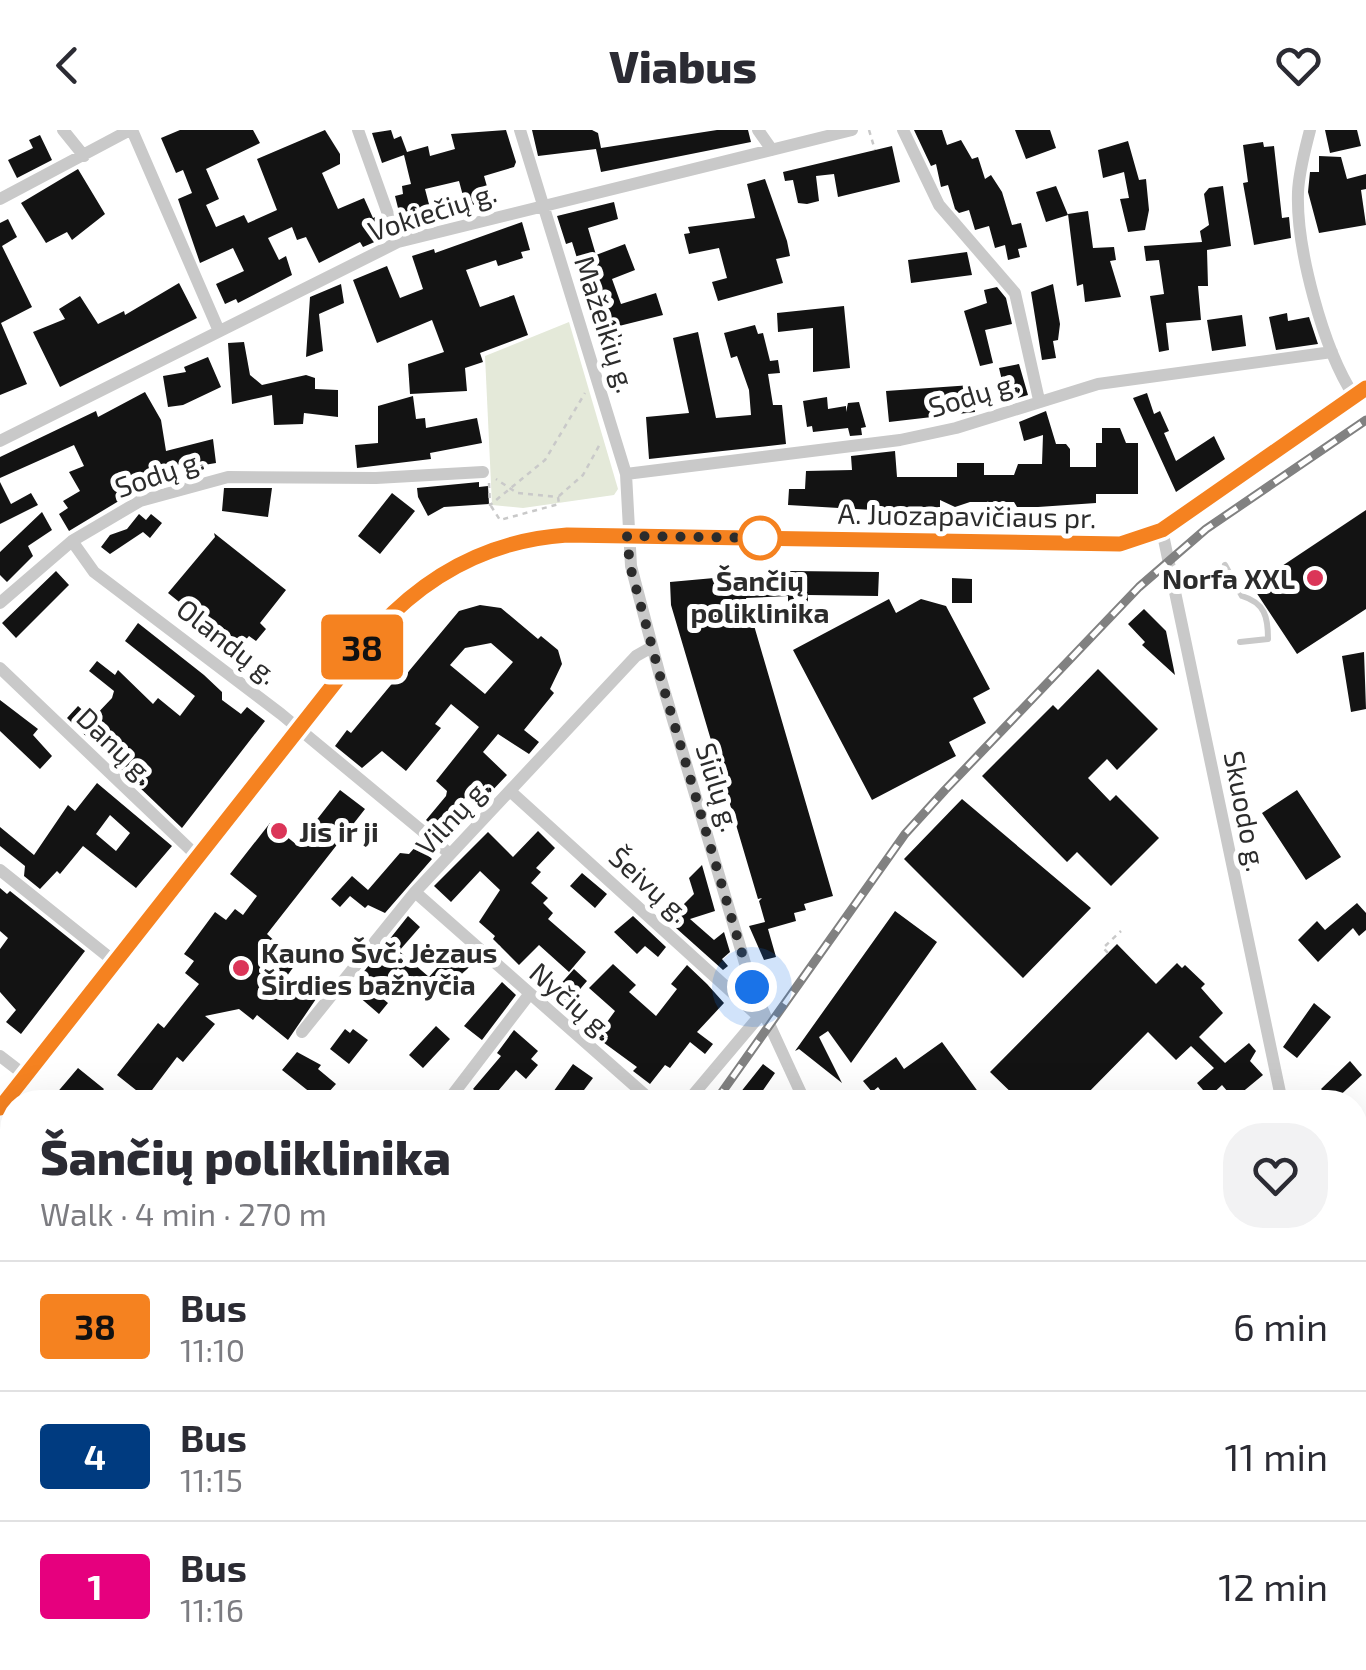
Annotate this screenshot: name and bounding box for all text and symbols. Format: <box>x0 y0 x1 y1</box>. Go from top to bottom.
icon: back <box>40 38 95 93</box>
text: Viabus <box>609 38 757 92</box>
icon: heart <box>1271 38 1326 93</box>
street label: Vokiečių g. <box>363 174 501 248</box>
street label: Mažeikių g. <box>568 251 644 397</box>
street label: Sodų g. <box>924 364 1022 424</box>
street label: Sodų g. <box>110 442 208 504</box>
street label: A. Juozapavičiaus pr. <box>837 496 1097 534</box>
marker: Šančių poliklinika <box>739 517 781 559</box>
place label: Norfa XXL <box>1162 561 1295 595</box>
place label: Šančių poliklinika <box>691 563 829 629</box>
marker: Norfa XXL <box>1304 567 1326 589</box>
street label: Olandų g. <box>171 591 285 691</box>
line badge: 38 <box>317 614 407 680</box>
text: 38 <box>341 626 383 668</box>
street label: Danų g. <box>70 700 162 790</box>
street label: Siūlų g. <box>689 738 749 836</box>
street label: Skuodo g. <box>1218 748 1274 874</box>
street label: Vilnų g. <box>408 770 496 862</box>
place label: Jis ir ji <box>299 814 379 848</box>
marker: Jis ir ji <box>268 820 290 842</box>
street label: Šeivų g. <box>603 839 697 929</box>
place label: Kauno Švč. Jėzaus Širdies bažnyčia <box>261 935 498 1001</box>
street label: Nyčių g. <box>523 955 621 1045</box>
marker: Kauno Švč. Jėzaus Širdies bažnyčia <box>230 957 252 979</box>
your location <box>727 962 777 1012</box>
button: heart <box>1223 1123 1328 1228</box>
text: Šančių poliklinika <box>40 1127 451 1185</box>
text: Walk · 4 min · 270 m <box>40 1194 327 1232</box>
text: Bus <box>180 1284 247 1330</box>
text: 6 min <box>1233 1303 1328 1349</box>
text: 38 <box>74 1305 116 1347</box>
text: 11:10 <box>180 1330 245 1368</box>
text: Bus <box>180 1414 247 1460</box>
text: 11 min <box>1224 1433 1328 1479</box>
text: 4 <box>84 1435 106 1477</box>
text: 11:15 <box>180 1460 243 1498</box>
text: Bus <box>180 1544 247 1590</box>
text: 12 min <box>1218 1563 1328 1609</box>
text: 1 <box>87 1565 103 1607</box>
text: 11:16 <box>180 1590 244 1628</box>

